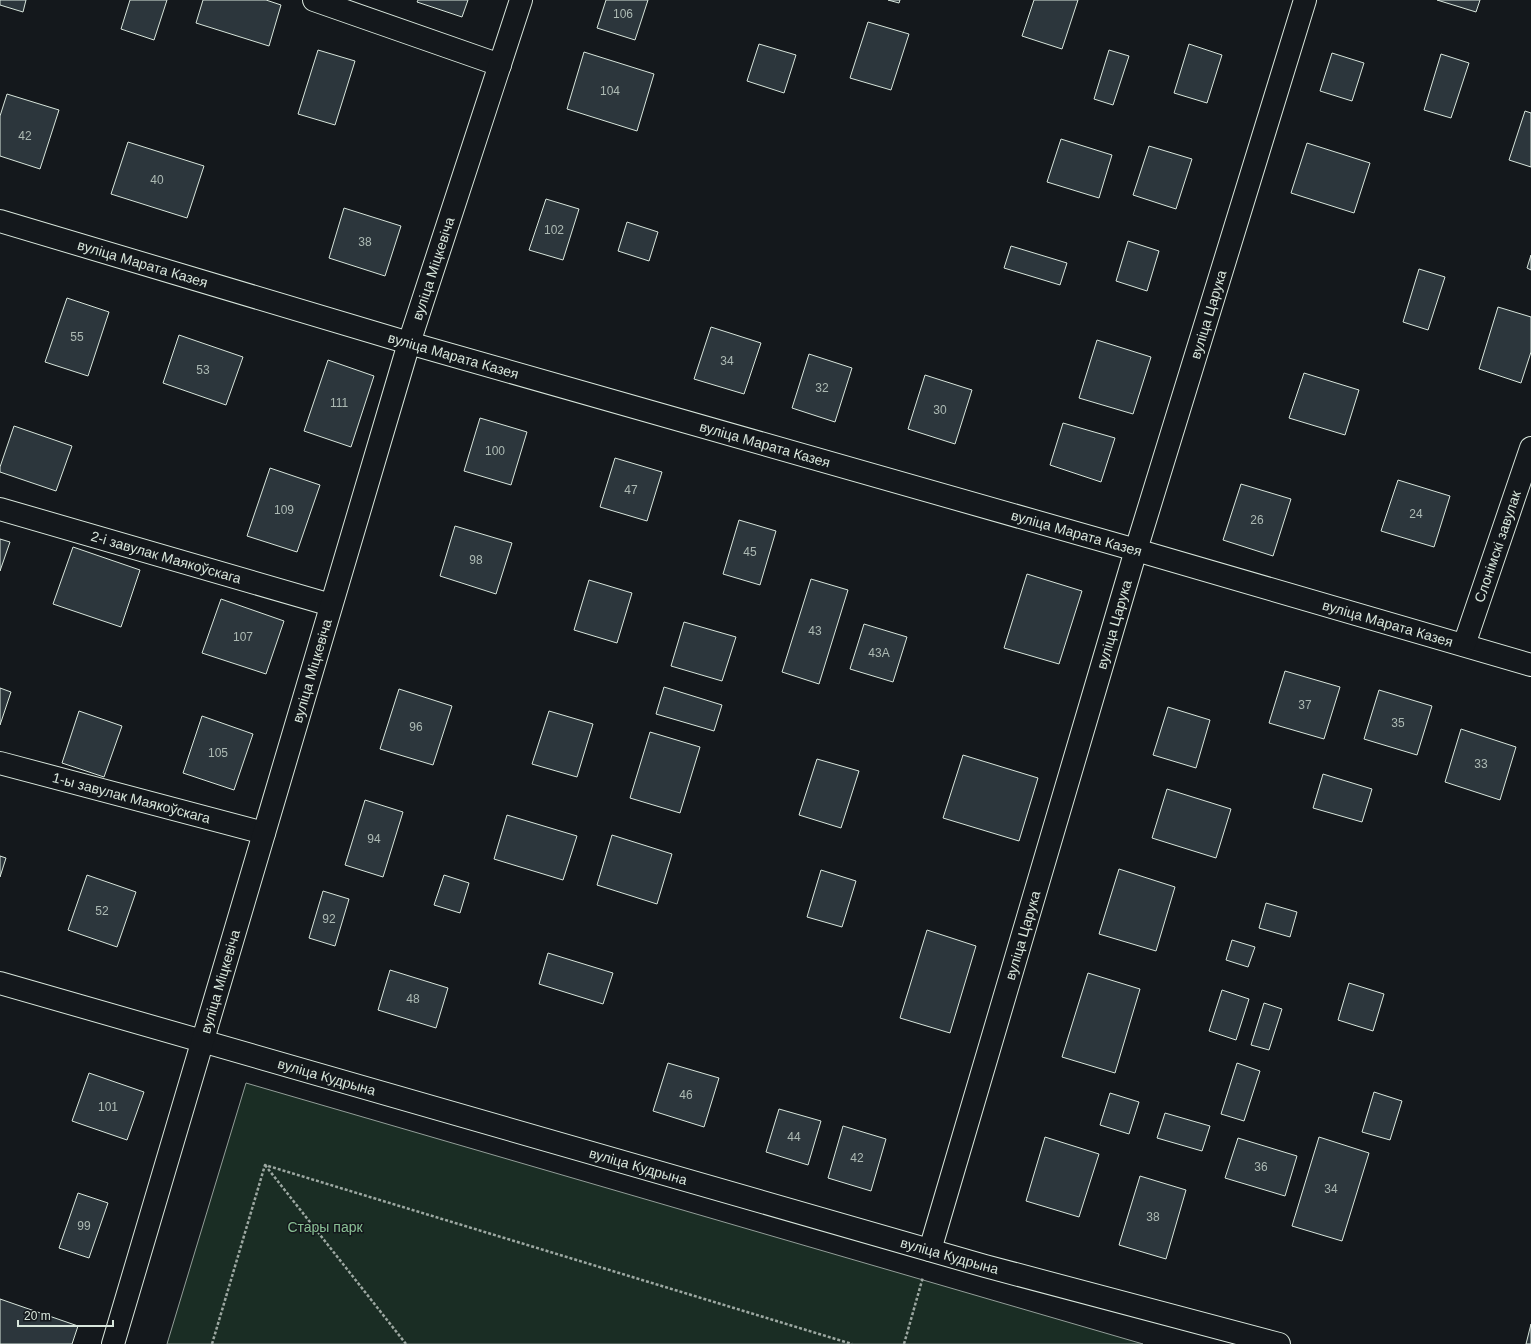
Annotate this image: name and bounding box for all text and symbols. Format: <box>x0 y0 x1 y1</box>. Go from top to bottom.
house number: 106 <box>613 7 633 21</box>
house number: 104 <box>600 84 620 98</box>
house number: 42 <box>18 129 32 143</box>
house number: 40 <box>150 173 164 187</box>
street label: вуліца Міцкевіча <box>409 215 458 322</box>
house number: 102 <box>544 223 564 237</box>
house number: 38 <box>358 235 372 249</box>
street label: вуліца Марата Казея <box>76 237 210 291</box>
street label: вуліца Царука <box>1187 268 1230 361</box>
street label: вуліца Марата Казея <box>386 329 521 382</box>
house number: 55 <box>70 330 84 344</box>
house number: 34 <box>720 354 734 368</box>
house number: 53 <box>196 363 210 377</box>
house number: 32 <box>815 381 829 395</box>
house number: 111 <box>330 396 348 410</box>
house number: 30 <box>933 403 947 417</box>
street label: вуліца Марата Казея <box>698 418 832 471</box>
house number: 100 <box>485 444 505 458</box>
house number: 47 <box>624 483 638 497</box>
street label: Слонімскі завулак <box>1471 488 1524 605</box>
house number: 109 <box>274 503 294 517</box>
street label: вуліца Марата Казея <box>1009 507 1144 559</box>
house number: 24 <box>1409 507 1423 521</box>
house number: 26 <box>1250 513 1264 527</box>
street label: 2-і завулак Маякоўскага <box>89 528 243 587</box>
house number: 45 <box>743 545 757 559</box>
house number: 98 <box>469 553 483 567</box>
street label: вуліца Царука <box>1093 578 1135 671</box>
street label: вуліца Марата Казея <box>1321 597 1455 650</box>
street label: вуліца Міцкевіча <box>289 617 335 725</box>
house number: 43 <box>808 624 822 638</box>
house number: 107 <box>233 630 253 644</box>
house number: 43А <box>868 646 890 660</box>
house number: 37 <box>1298 698 1312 712</box>
house number: 35 <box>1391 716 1405 730</box>
house number: 96 <box>409 720 423 734</box>
house number: 105 <box>208 746 228 760</box>
house number: 33 <box>1474 757 1488 771</box>
street label: 1-ы завулак Маякоўскага <box>51 769 212 826</box>
house number: 94 <box>367 832 381 846</box>
street label: вуліца Царука <box>1002 889 1043 982</box>
house number: 52 <box>95 904 109 918</box>
house number: 92 <box>322 912 336 926</box>
street label: вуліца Міцкевіча <box>197 928 243 1035</box>
house number: 48 <box>406 992 420 1006</box>
street label: вуліца Кудрына <box>276 1055 378 1099</box>
house number: 46 <box>679 1088 693 1102</box>
house number: 101 <box>98 1100 118 1114</box>
house number: 44 <box>787 1130 801 1144</box>
street label: вуліца Кудрына <box>587 1145 689 1188</box>
house number: 42 <box>850 1151 864 1165</box>
house number: 36 <box>1254 1160 1268 1174</box>
house number: 34 <box>1324 1182 1338 1196</box>
house number: 38 <box>1146 1210 1160 1224</box>
house number: 99 <box>77 1219 91 1233</box>
park label: Стары парк <box>287 1219 363 1235</box>
street label: вуліца Кудрына <box>899 1234 1001 1277</box>
scale bar <box>18 1302 113 1328</box>
text: 20 m <box>24 1309 51 1323</box>

